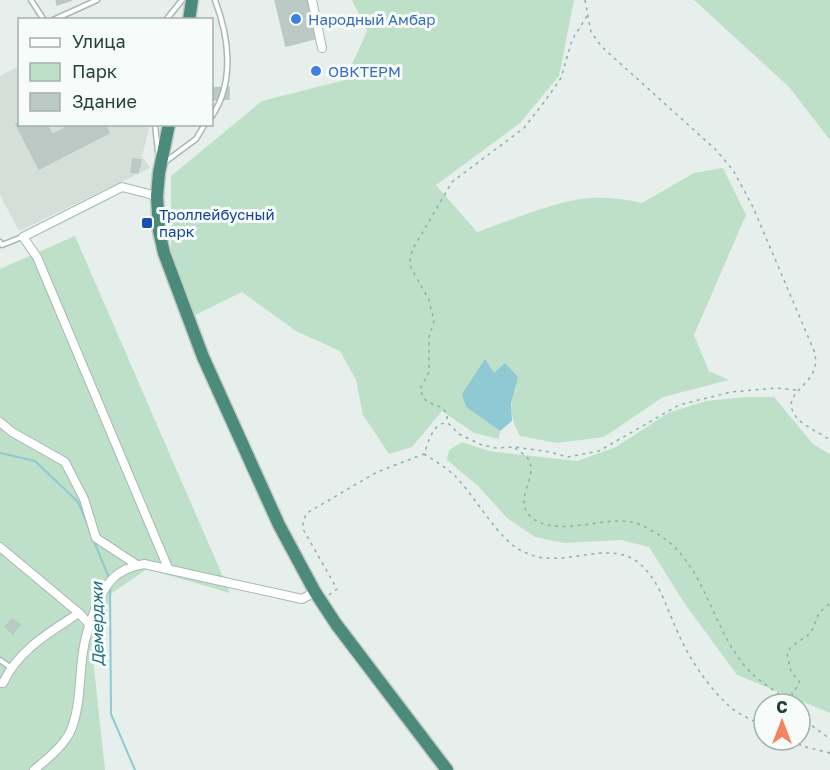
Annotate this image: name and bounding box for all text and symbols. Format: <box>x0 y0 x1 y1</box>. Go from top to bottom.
place label: Народный Амбар <box>308 10 436 28</box>
marker: Народный Амбар <box>289 12 303 26</box>
legend <box>18 18 213 126</box>
text: Улица <box>72 30 126 52</box>
text: Парк <box>72 60 117 82</box>
place label: ОВКТЕРМ <box>328 62 401 80</box>
marker: ОВКТЕРМ <box>309 64 323 78</box>
text: Здание <box>72 90 137 112</box>
place label: Троллейбусный парк <box>159 205 275 240</box>
marker: Троллейбусный парк <box>140 216 154 230</box>
water label: Демерджи <box>86 581 108 667</box>
north arrow <box>752 692 812 752</box>
text: С <box>776 697 788 717</box>

